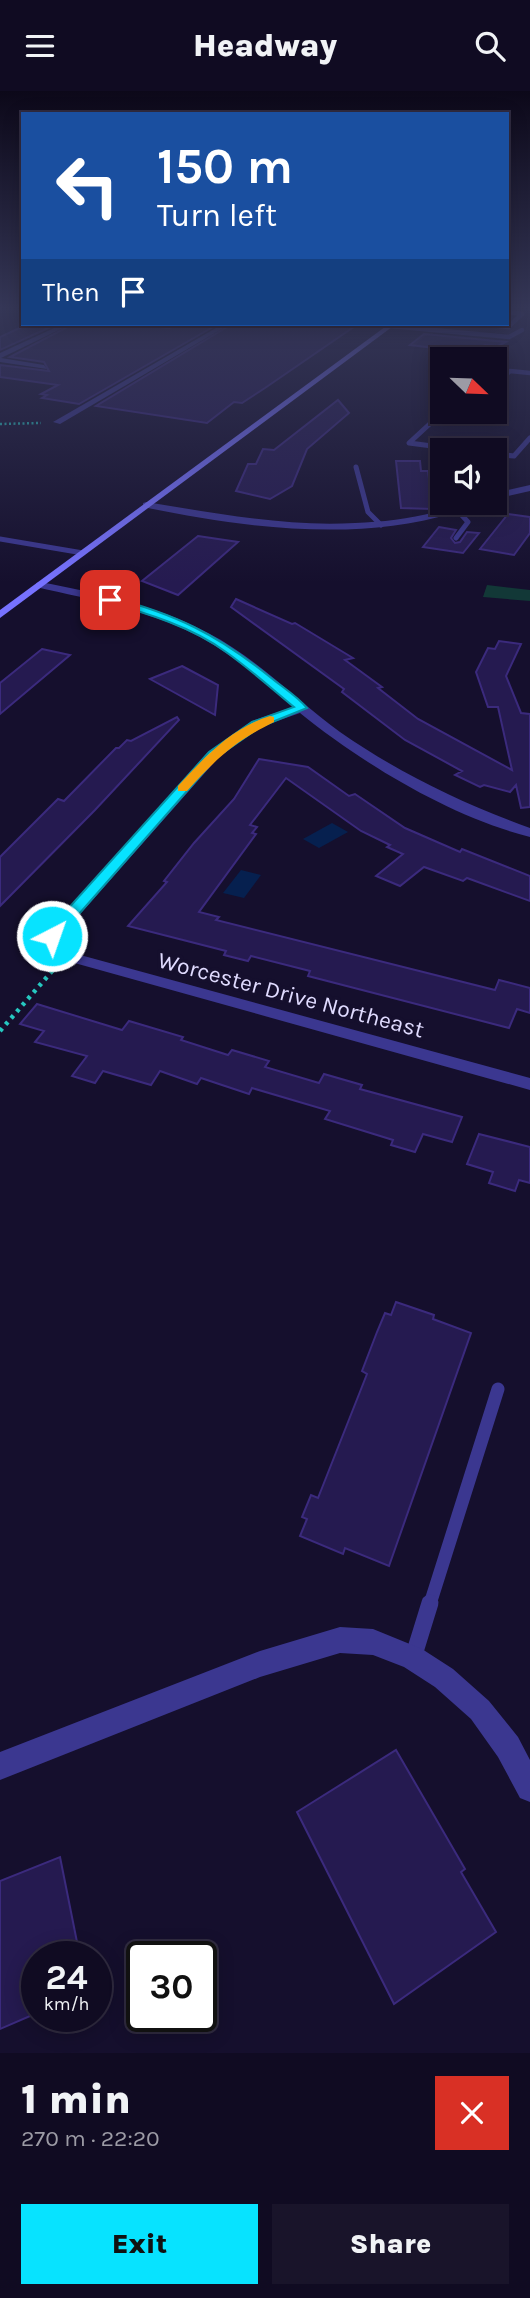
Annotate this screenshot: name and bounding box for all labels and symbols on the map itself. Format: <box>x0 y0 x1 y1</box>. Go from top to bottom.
north arrow <box>430 347 508 423</box>
pin <box>80 570 140 630</box>
position arrow <box>15 899 89 973</box>
street label: Worcester Drive Northeast <box>155 946 427 1044</box>
speed limit sign: 30 <box>126 1941 217 2032</box>

